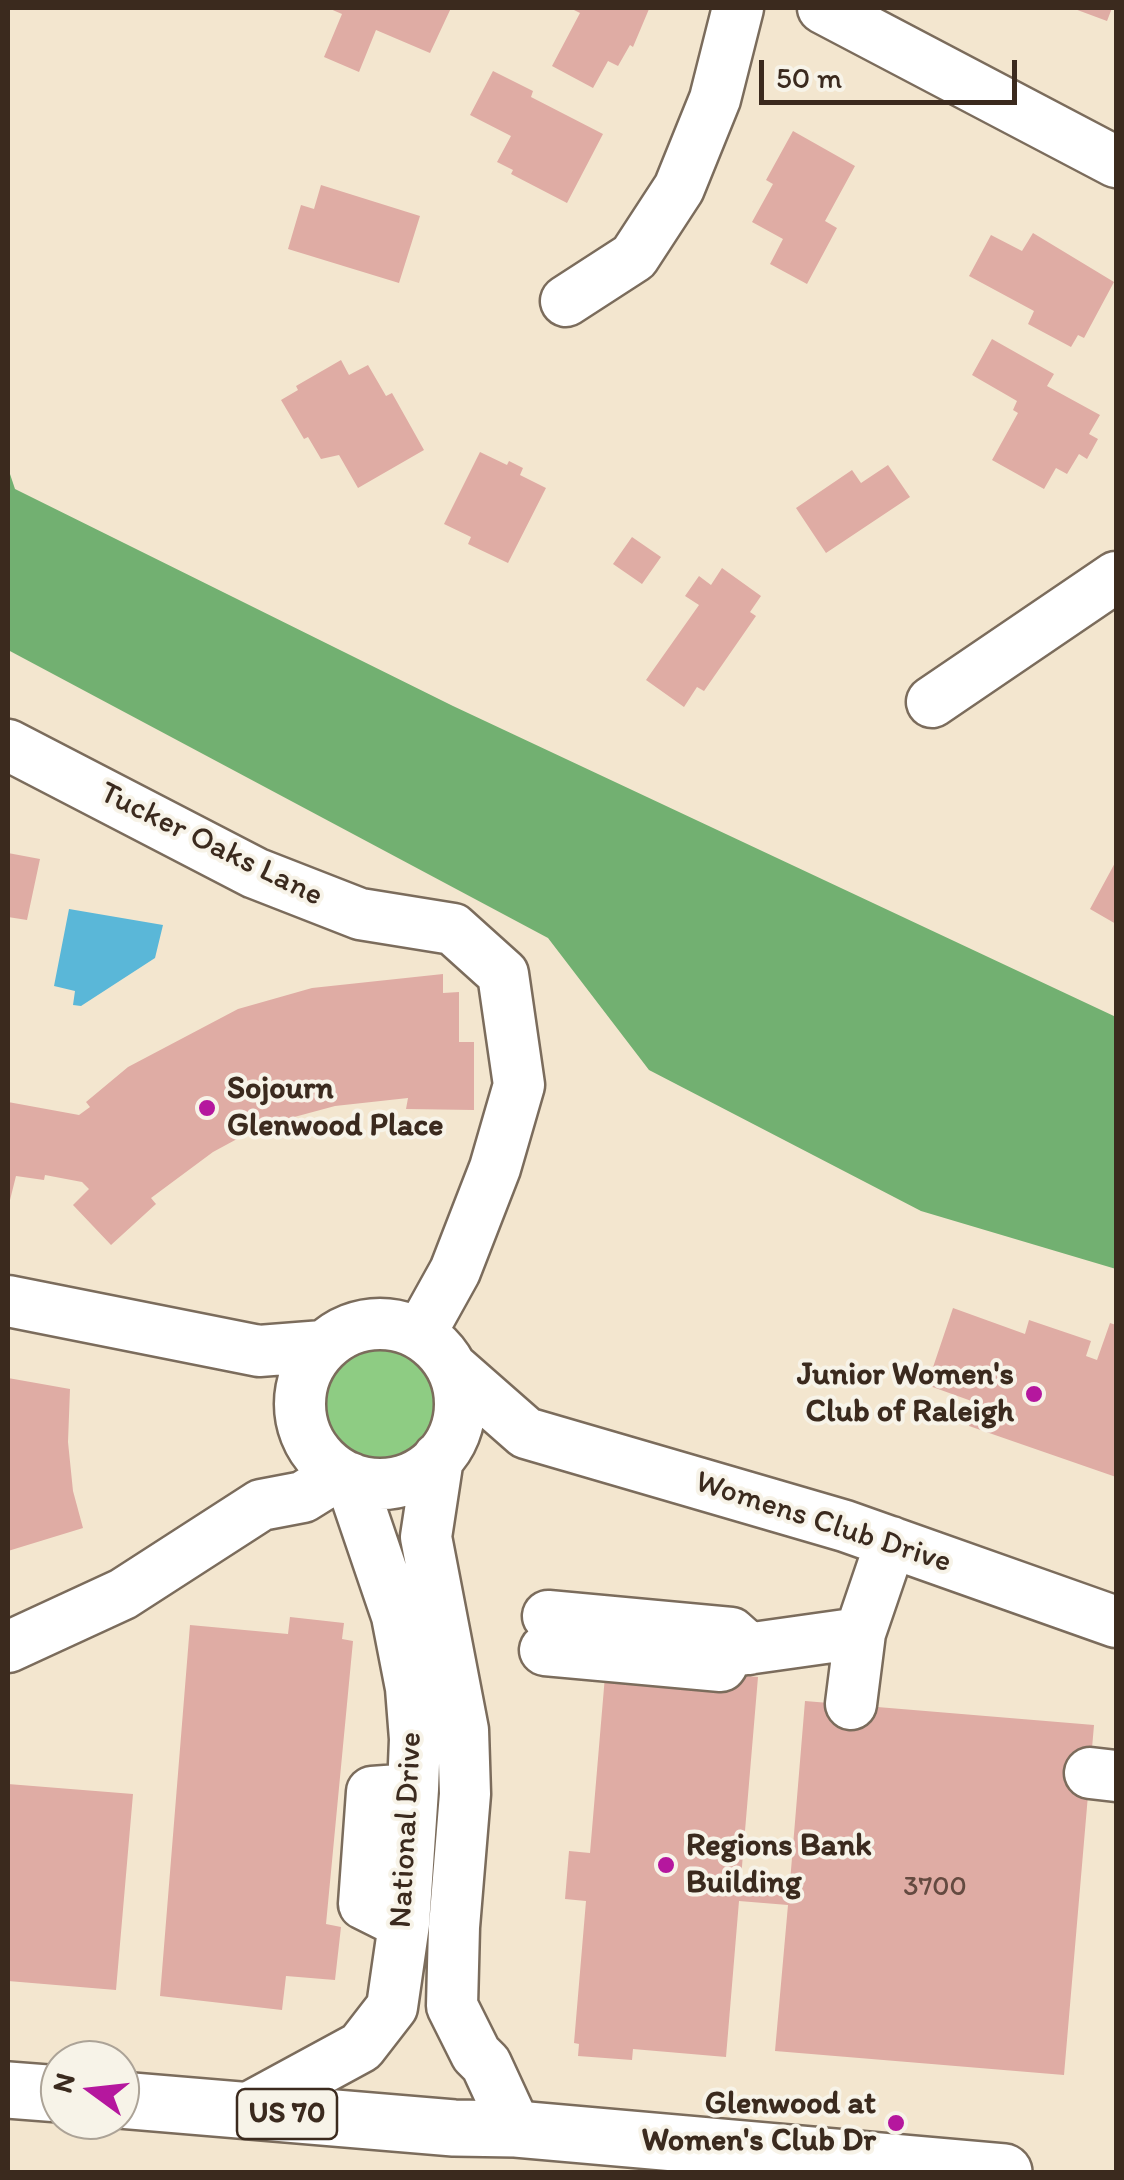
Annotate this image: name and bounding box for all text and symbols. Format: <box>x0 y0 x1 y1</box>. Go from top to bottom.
scale bar <box>764 40 1022 102</box>
text: 50 m <box>776 59 842 96</box>
street label: Tucker Oaks Lane <box>93 774 329 916</box>
place label: Sojourn Glenwood Place <box>227 1071 443 1146</box>
marker: Sojourn Glenwood Place <box>196 1097 218 1119</box>
place label: Junior Women's Club of Raleigh <box>797 1357 1014 1432</box>
marker: Junior Women's Club of Raleigh <box>1023 1383 1045 1405</box>
street label: Womens Club Drive <box>690 1464 956 1582</box>
street label: National Drive <box>383 1731 431 1929</box>
place label: Regions Bank Building <box>686 1828 872 1903</box>
marker: Regions Bank Building <box>655 1854 677 1876</box>
house number: 3700 <box>903 1871 967 1905</box>
north arrow <box>40 2040 140 2140</box>
text: N <box>44 2069 82 2096</box>
place label: Glenwood at Women's Club Dr <box>642 2086 876 2161</box>
road number: US 70 <box>237 2089 337 2139</box>
marker: Glenwood at Women's Club Dr <box>885 2112 907 2134</box>

